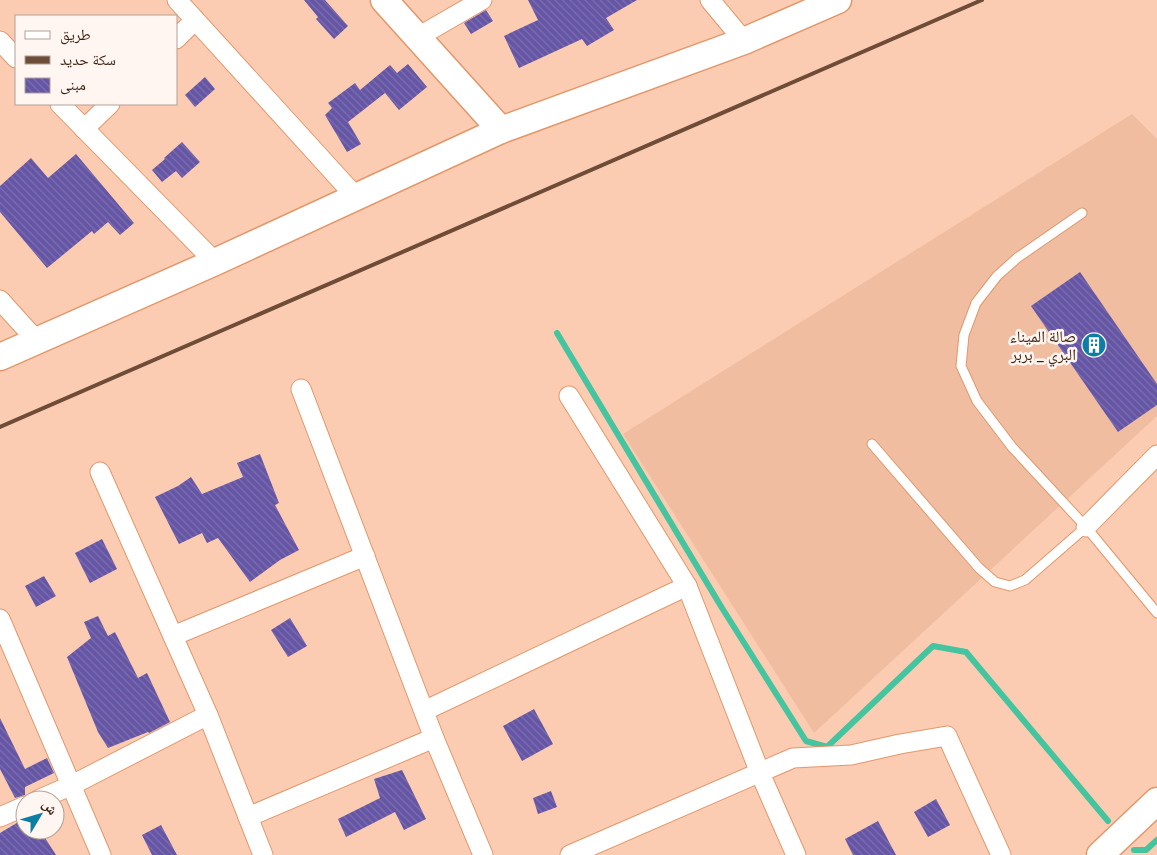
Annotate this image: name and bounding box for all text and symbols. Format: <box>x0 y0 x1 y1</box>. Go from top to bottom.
legend <box>15 15 178 105</box>
text: طريق <box>60 26 91 45</box>
text: سكة حديد <box>60 51 116 69</box>
text: مبنى <box>60 76 86 95</box>
place label: صالة الميناء البري _ بربر <box>1010 327 1076 367</box>
building icon: صالة الميناء البري _ بربر <box>1081 332 1107 358</box>
north arrow <box>15 790 65 840</box>
text: ش <box>39 796 61 819</box>

